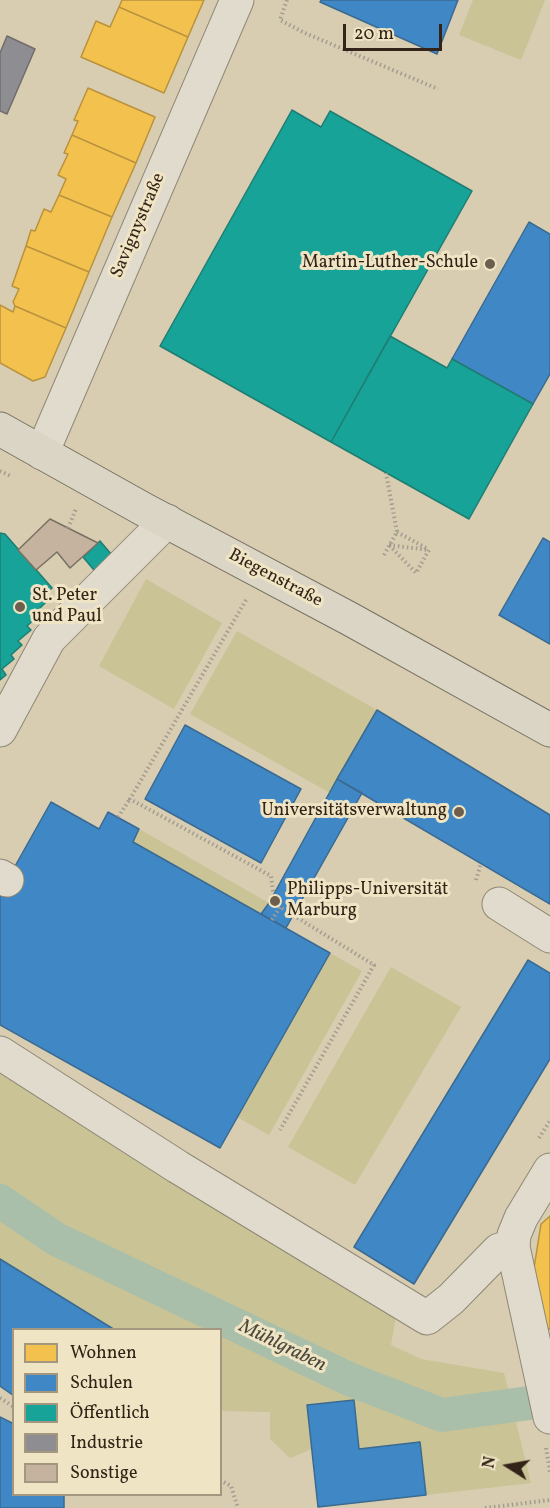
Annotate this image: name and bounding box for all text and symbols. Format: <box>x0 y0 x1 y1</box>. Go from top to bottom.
scale bar <box>346 12 445 50</box>
text: 20 m <box>354 22 394 47</box>
street label: Savignystraße <box>107 170 171 282</box>
place label: Martin-Luther-Schule <box>302 253 478 275</box>
marker: Martin-Luther-Schule <box>483 257 497 271</box>
street label: Biegenstraße <box>224 545 326 613</box>
place label: St. Peter und Paul <box>32 586 102 628</box>
marker: St. Peter und Paul <box>13 600 27 614</box>
place label: Universitätsverwaltung <box>261 801 447 823</box>
marker: Universitätsverwaltung <box>452 805 466 819</box>
place label: Philipps-Universität Marburg <box>287 880 448 922</box>
marker: Philipps-Universität Marburg <box>268 894 282 908</box>
water label: Mühlgraben <box>234 1316 330 1378</box>
legend <box>12 1328 222 1496</box>
text: Wohnen <box>70 1341 137 1366</box>
text: Schulen <box>70 1371 133 1396</box>
text: Öffentlich <box>70 1401 150 1426</box>
text: Industrie <box>70 1431 143 1456</box>
north arrow <box>478 1436 538 1496</box>
text: N <box>478 1455 502 1470</box>
text: Sonstige <box>70 1461 137 1486</box>

